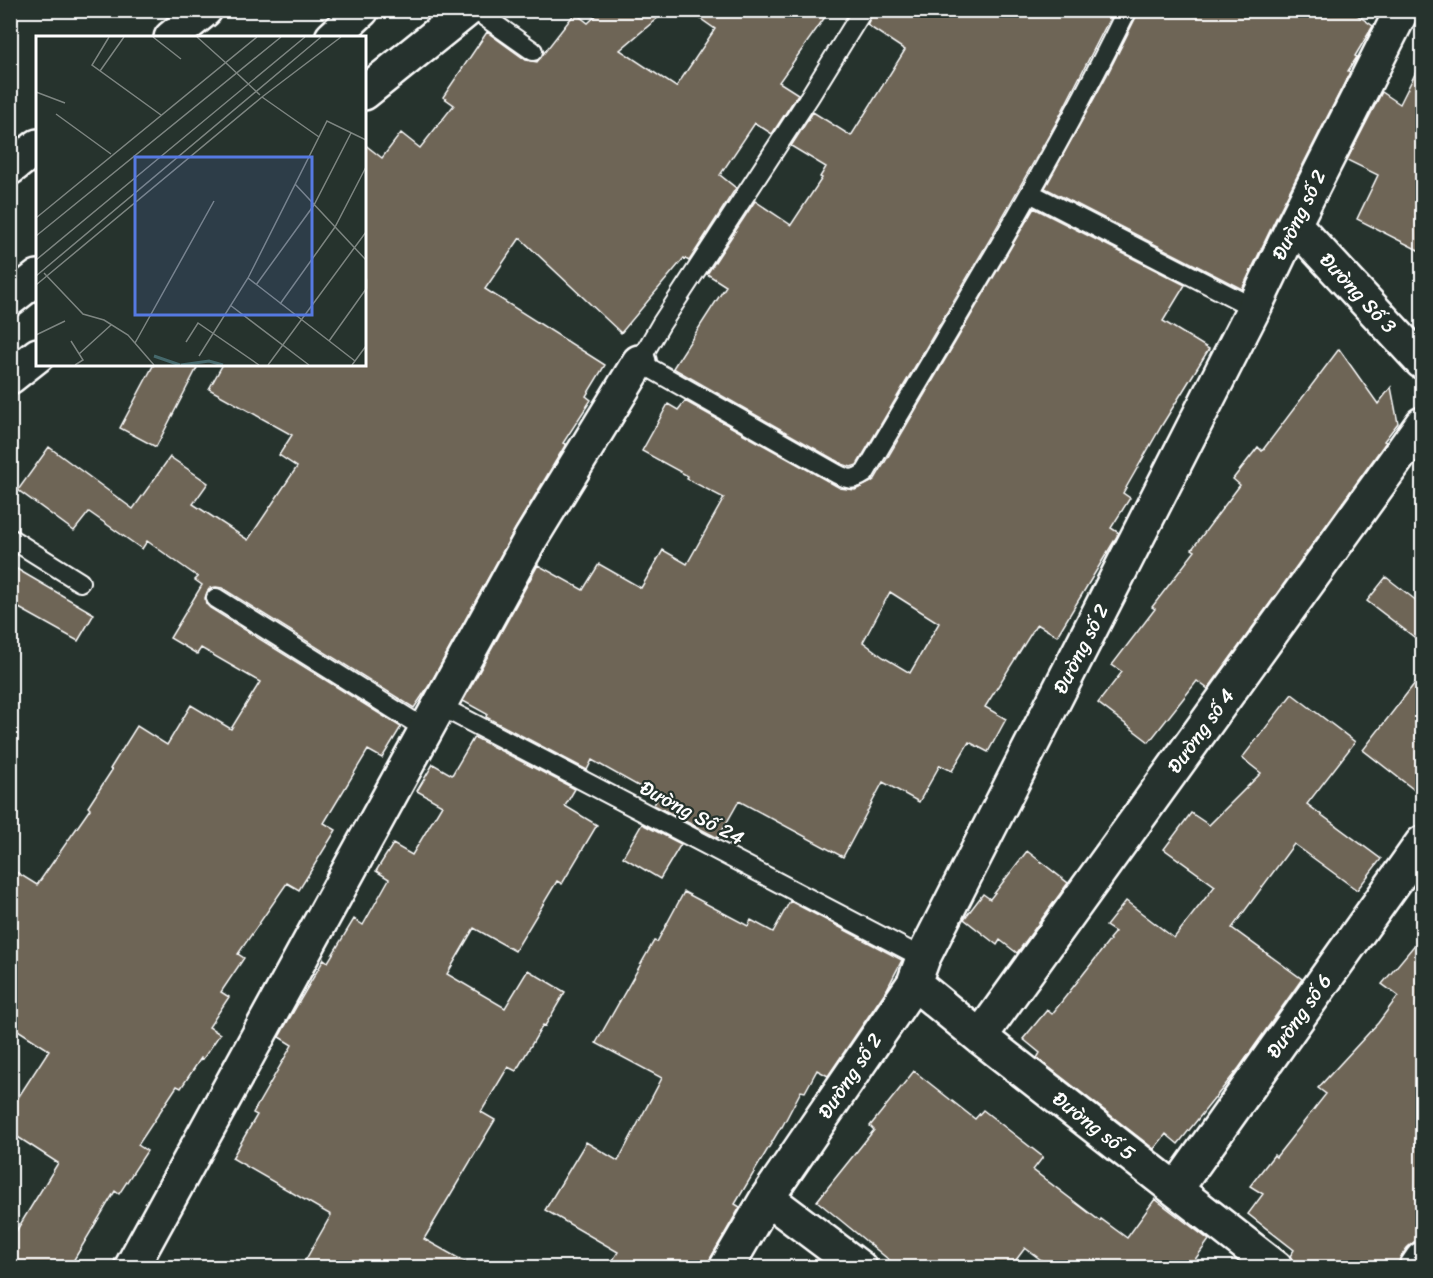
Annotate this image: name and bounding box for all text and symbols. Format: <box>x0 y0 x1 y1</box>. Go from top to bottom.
inset map <box>36 36 366 366</box>
street label: Đường số 2 <box>1262 163 1336 266</box>
street label: Đường Số 3 <box>1311 244 1405 342</box>
street label: Đường số 2 <box>1043 597 1119 700</box>
street label: Đường số 4 <box>1158 681 1244 781</box>
street label: Đường Số 24 <box>633 771 751 855</box>
street label: Đường số 6 <box>1257 966 1341 1066</box>
street label: Đường số 2 <box>808 1025 892 1126</box>
street label: Đường số 5 <box>1045 1082 1143 1170</box>

